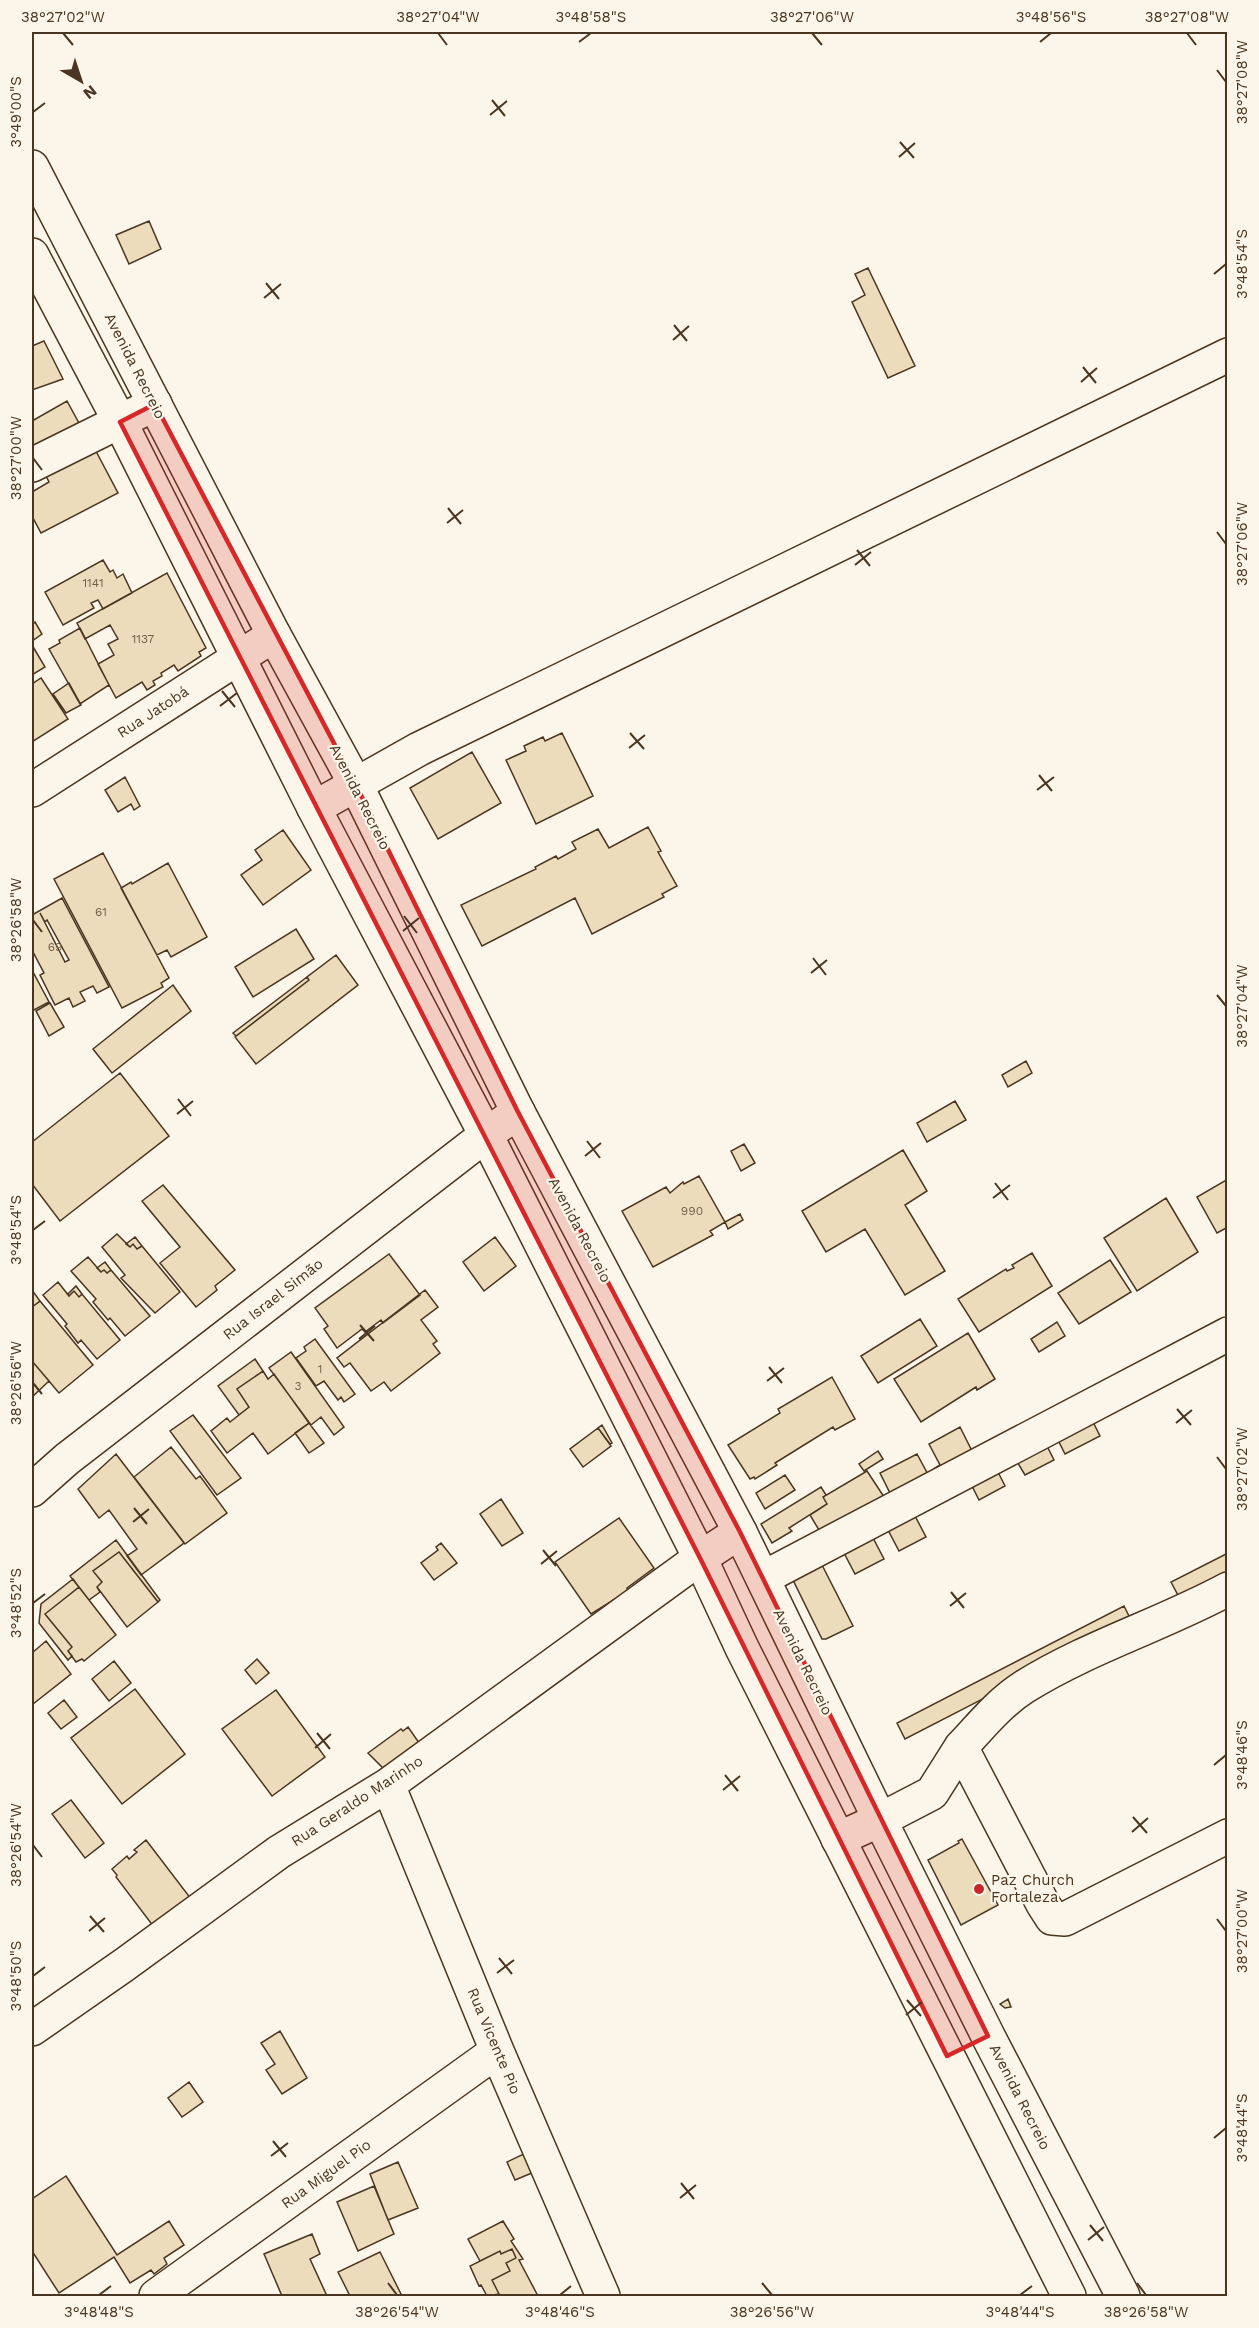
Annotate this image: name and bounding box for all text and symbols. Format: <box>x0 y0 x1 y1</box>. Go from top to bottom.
text: 38°27'02"W <box>21 8 105 26</box>
text: 38°27'04"W <box>396 8 480 26</box>
text: 3°48'58"S <box>556 8 626 26</box>
text: 38°27'06"W <box>770 8 854 26</box>
text: 3°48'56"S <box>1016 8 1086 26</box>
text: 38°27'08"W <box>1145 8 1229 26</box>
text: 38°27'08"W <box>1233 40 1251 124</box>
north arrow <box>51 51 111 111</box>
text: 3°49'00"S <box>7 76 25 148</box>
text: N <box>80 81 101 103</box>
text: 3°48'54"S <box>1233 229 1251 299</box>
street label: Avenida Recreio <box>101 310 169 422</box>
text: 38°27'00"W <box>7 416 25 500</box>
text: 38°27'06"W <box>1233 502 1251 586</box>
house number: 1141 <box>82 576 104 590</box>
house number: 1137 <box>132 632 155 646</box>
street label: Rua Jatobá <box>114 682 193 742</box>
street label: Avenida Recreio <box>326 741 394 853</box>
text: 38°26'58"W <box>7 878 25 962</box>
house number: 61 <box>95 905 107 919</box>
house number: 69 <box>48 940 62 954</box>
text: 38°27'04"W <box>1233 964 1251 1048</box>
street label: Avenida Recreio <box>545 1175 615 1285</box>
text: 3°48'54"S <box>7 1195 25 1265</box>
house number: 990 <box>681 1204 703 1218</box>
street label: Rua Israel Simão <box>219 1254 327 1344</box>
text: 38°26'56"W <box>7 1341 25 1425</box>
house number: 1 <box>318 1362 322 1376</box>
house number: 3 <box>295 1379 302 1393</box>
text: 38°27'02"W <box>1233 1427 1251 1511</box>
text: 3°48'52"S <box>7 1568 25 1638</box>
street label: Avenida Recreio <box>769 1606 837 1718</box>
text: 3°48'46"S <box>1233 1720 1251 1790</box>
street label: Rua Geraldo Marinho <box>288 1752 426 1850</box>
text: 38°26'54"W <box>7 1803 25 1887</box>
place label: Paz Church Fortaleza <box>991 1871 1074 1906</box>
marker: Paz Church Fortaleza <box>972 1882 986 1896</box>
text: 38°27'00"W <box>1233 1889 1251 1973</box>
text: 3°48'50"S <box>7 1941 25 2011</box>
street label: Rua Vicente Pio <box>463 1985 525 2097</box>
street label: Avenida Recreio <box>986 2041 1054 2153</box>
text: 3°48'44"S <box>1233 2093 1251 2163</box>
street label: Rua Miguel Pio <box>278 2135 374 2213</box>
text: 3°48'48"S <box>64 2303 134 2321</box>
text: 38°26'54"W <box>355 2303 439 2321</box>
text: 3°48'46"S <box>525 2303 595 2321</box>
text: 38°26'56"W <box>730 2303 814 2321</box>
text: 3°48'44"S <box>985 2303 1055 2321</box>
text: 38°26'58"W <box>1104 2303 1188 2321</box>

